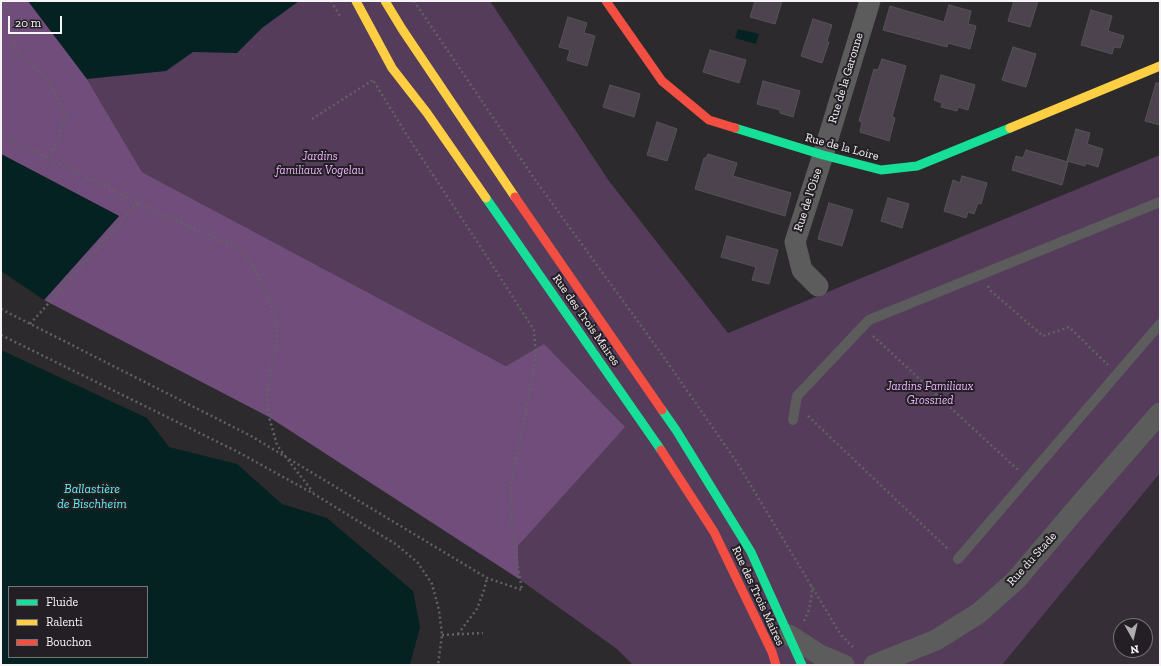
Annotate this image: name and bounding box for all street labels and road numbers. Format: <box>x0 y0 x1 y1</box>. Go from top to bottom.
street label: Rue de la Garonne <box>825 31 867 125</box>
street label: Rue de la Loire <box>803 130 881 164</box>
street label: Rue de l'Oise <box>791 166 825 234</box>
street label: Rue des Trois Maires <box>549 272 623 368</box>
street label: Rue du Stade <box>1004 529 1060 589</box>
street label: Rue des Trois Maires <box>729 544 787 648</box>

